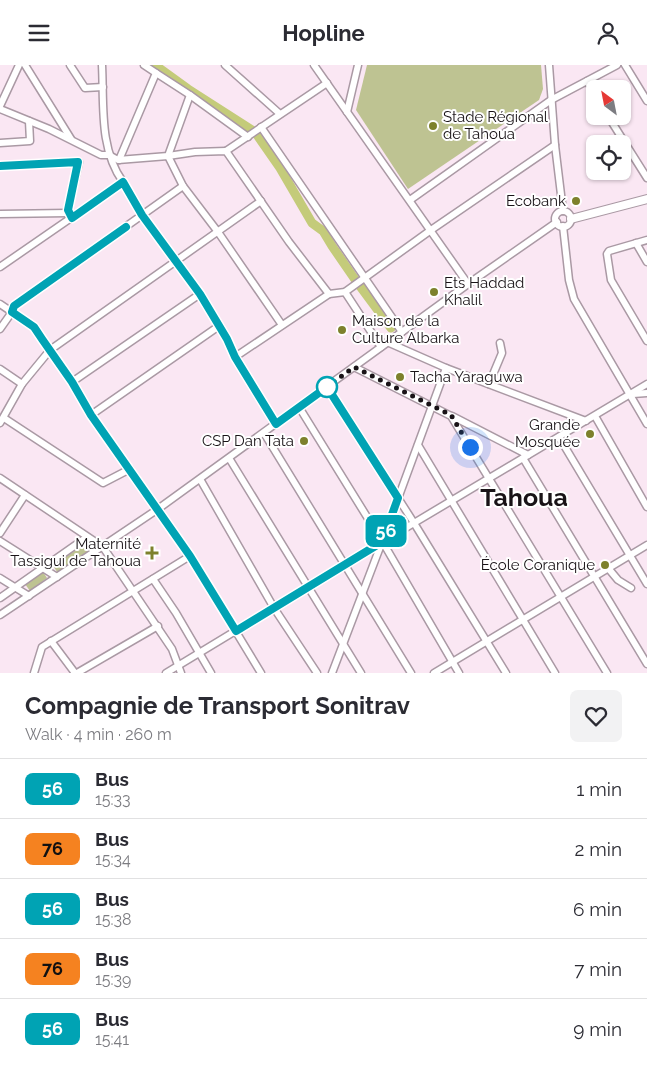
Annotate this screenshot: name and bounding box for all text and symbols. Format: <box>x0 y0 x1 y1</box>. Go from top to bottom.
icon: menu <box>25 19 53 47</box>
icon: person <box>594 19 622 47</box>
text: Hopline <box>282 20 365 46</box>
north arrow <box>586 80 631 125</box>
map controls <box>586 80 631 180</box>
place label: Stade Régional de Tahoua <box>443 108 549 143</box>
marker: Stade Régional de Tahoua <box>427 120 439 132</box>
button: locate <box>586 135 631 180</box>
place label: Ecobank <box>506 192 566 210</box>
marker: Ecobank <box>570 195 582 207</box>
place label: Ets Haddad Khalil <box>444 274 524 309</box>
marker: Ets Haddad Khalil <box>428 286 440 298</box>
place label: Maison de la Culture Albarka <box>352 312 459 347</box>
marker: Maison de la Culture Albarka <box>336 324 348 336</box>
place label: Tacha Yaraguwa <box>410 368 523 386</box>
marker: Tacha Yaraguwa <box>394 371 406 383</box>
unlabelled marker <box>316 376 338 398</box>
place label: Grande Mosquée <box>515 416 580 451</box>
marker: Grande Mosquée <box>584 428 596 440</box>
place label: CSP Dan Tata <box>202 432 294 450</box>
marker: CSP Dan Tata <box>298 435 310 447</box>
your location <box>458 435 483 460</box>
district label: Tahoua <box>480 482 568 512</box>
line badge: 56 <box>364 515 408 547</box>
text: 56 <box>376 520 396 541</box>
place label: Maternité Tassigui de Tahoua <box>10 535 141 570</box>
marker: Maternité Tassigui de Tahoua <box>145 546 159 560</box>
place label: École Coranique <box>481 556 595 574</box>
marker: École Coranique <box>599 559 611 571</box>
button: heart <box>570 690 622 742</box>
text: Compagnie de Transport Sonitrav <box>25 691 410 720</box>
text: Walk · 4 min · 260 m <box>25 725 172 744</box>
text: Bus <box>95 768 129 790</box>
text: 56 <box>42 778 63 799</box>
text: 1 min <box>576 778 622 800</box>
text: 15:33 <box>95 790 131 809</box>
text: Bus <box>95 828 129 850</box>
text: 76 <box>42 838 63 859</box>
text: 2 min <box>575 838 622 860</box>
text: 15:34 <box>95 850 131 869</box>
text: Bus <box>95 888 129 910</box>
text: 56 <box>42 898 63 919</box>
text: 6 min <box>573 898 622 920</box>
text: 15:38 <box>95 910 132 929</box>
text: Bus <box>95 948 129 970</box>
text: 76 <box>42 958 63 979</box>
text: 7 min <box>574 958 622 980</box>
text: 15:39 <box>95 970 132 989</box>
text: Bus <box>95 1008 129 1030</box>
text: 56 <box>42 1018 63 1039</box>
text: 9 min <box>573 1018 622 1040</box>
text: 15:41 <box>95 1030 129 1049</box>

